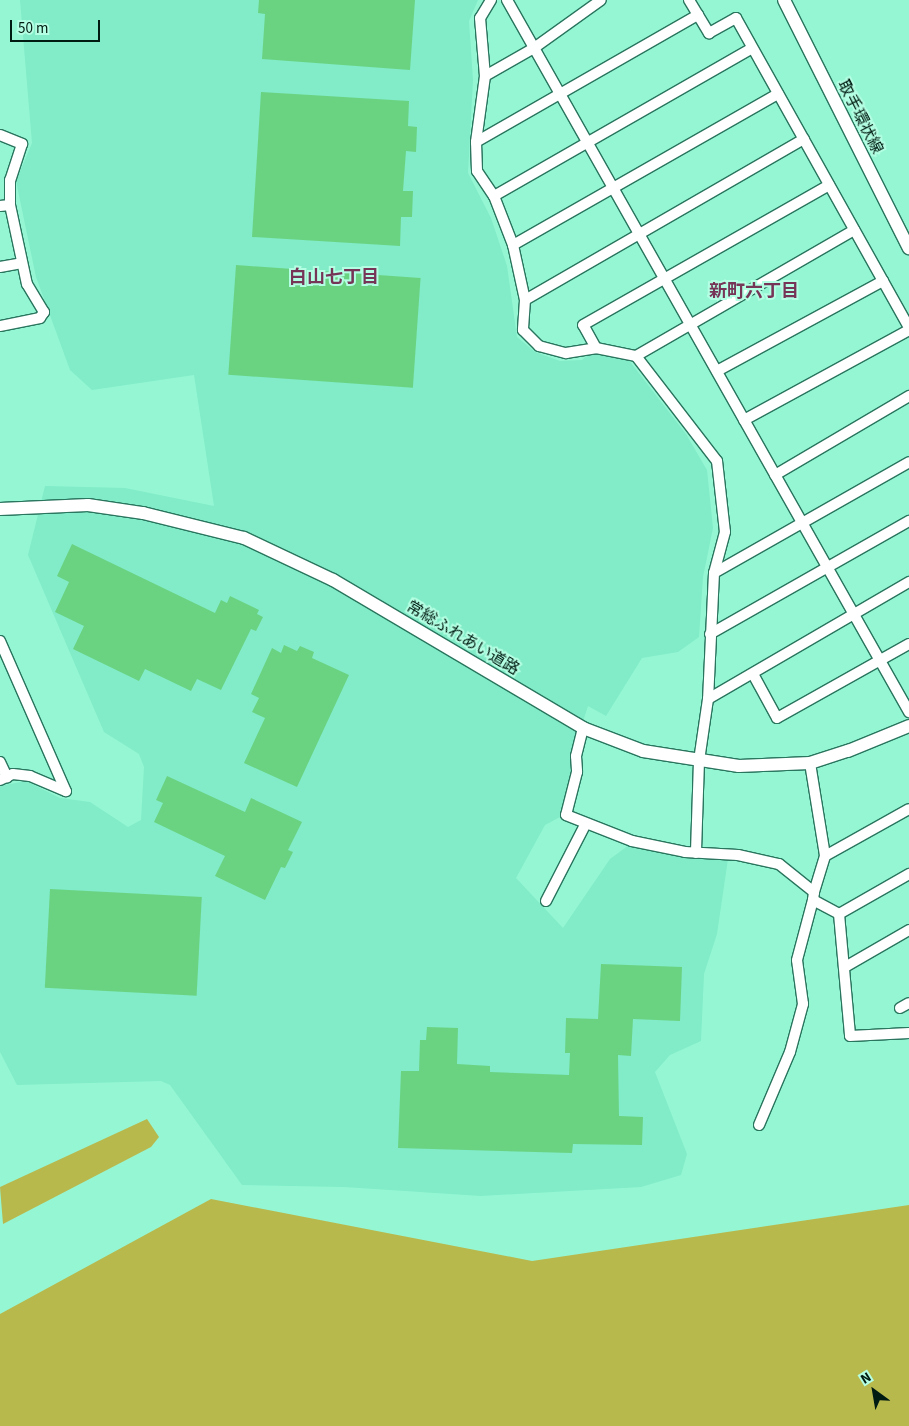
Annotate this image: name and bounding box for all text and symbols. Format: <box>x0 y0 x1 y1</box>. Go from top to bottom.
scale bar <box>12 10 102 42</box>
text: 50 m <box>18 18 48 39</box>
street label: 取手環状線 <box>833 77 887 157</box>
district label: 白山七丁目 <box>289 267 379 289</box>
district label: 新町六丁目 <box>709 281 799 303</box>
street label: 常総ふれあい道路 <box>403 597 523 679</box>
north arrow <box>849 1366 899 1416</box>
text: N <box>857 1367 875 1389</box>

